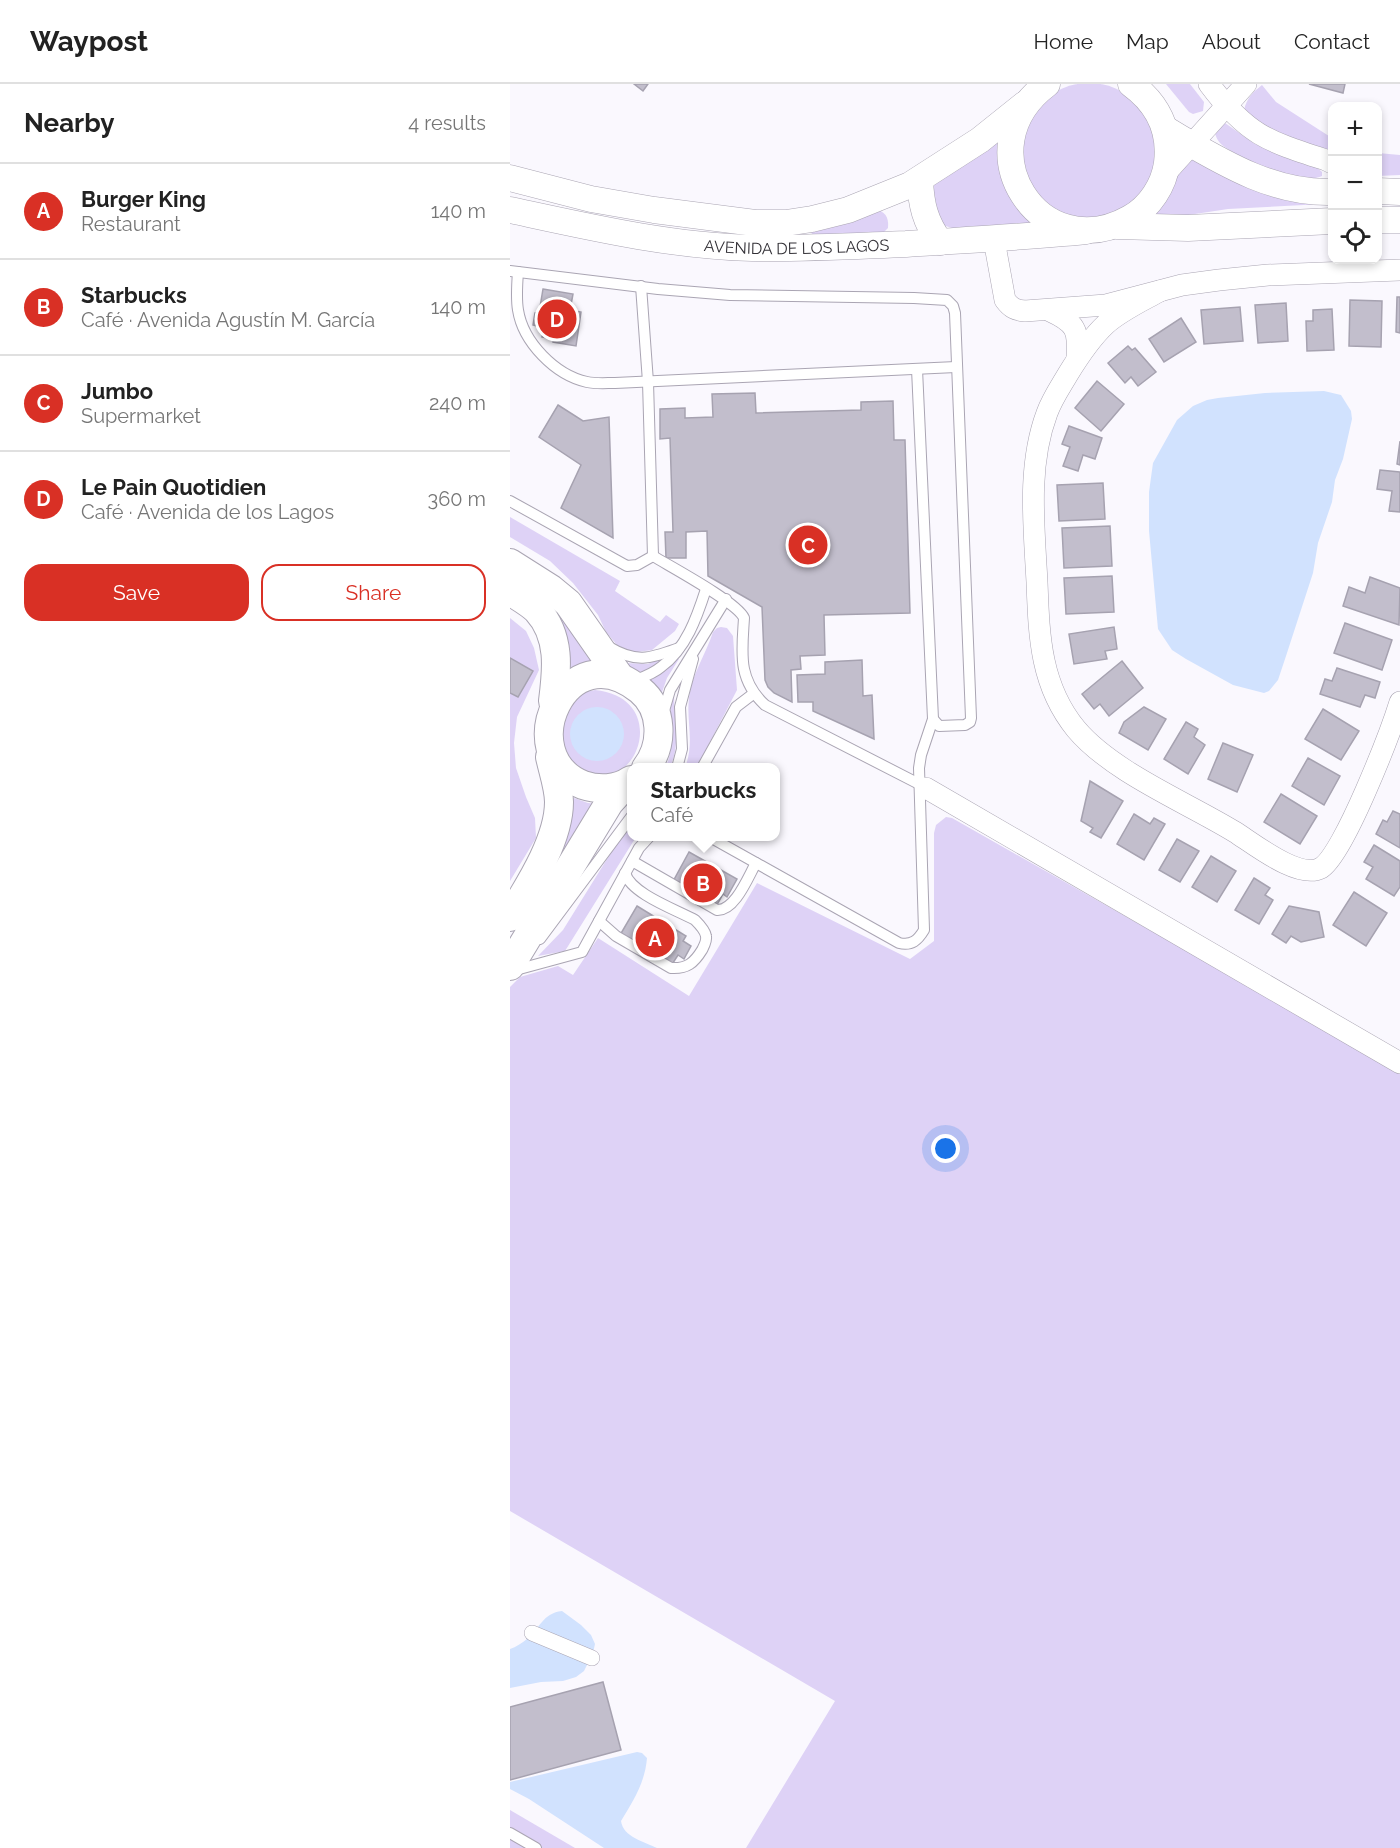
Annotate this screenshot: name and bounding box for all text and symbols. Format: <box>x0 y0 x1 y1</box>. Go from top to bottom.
text: Waypost <box>30 25 148 58</box>
text: Home <box>1034 29 1093 54</box>
text: Map <box>1126 29 1169 54</box>
text: About <box>1202 29 1261 54</box>
text: Contact <box>1294 29 1370 54</box>
map controls <box>1328 102 1382 264</box>
button: + <box>1328 102 1382 156</box>
text: Nearby <box>24 108 114 138</box>
text: 4 results <box>408 111 486 135</box>
button: − <box>1328 156 1382 210</box>
text: Burger King <box>81 186 206 212</box>
text: A <box>37 199 50 223</box>
text: 140 m <box>431 199 486 223</box>
button: locate <box>1328 210 1382 264</box>
text: Restaurant <box>81 212 181 236</box>
street label: AVENIDA DE LOS LAGOS <box>703 236 890 258</box>
text: Starbucks <box>81 282 187 308</box>
text: B <box>37 295 50 319</box>
text: 140 m <box>431 295 486 319</box>
pin: D <box>538 296 576 342</box>
text: Café · Avenida Agustín M. García <box>81 308 375 332</box>
text: Jumbo <box>81 378 153 404</box>
text: C <box>37 391 50 415</box>
text: 240 m <box>429 391 486 415</box>
text: Supermarket <box>81 404 201 428</box>
text: Le Pain Quotidien <box>81 474 266 500</box>
text: D <box>36 487 51 511</box>
text: 360 m <box>428 487 486 511</box>
text: Café · Avenida de los Lagos <box>81 500 334 524</box>
pin: C <box>788 522 828 568</box>
button: Save <box>24 564 249 621</box>
button: Share <box>261 564 486 621</box>
popup <box>627 763 780 841</box>
text: Starbucks <box>651 777 756 803</box>
text: Café <box>651 803 693 827</box>
pin: B <box>684 860 722 906</box>
pin: A <box>636 916 674 960</box>
your location <box>931 1134 960 1163</box>

